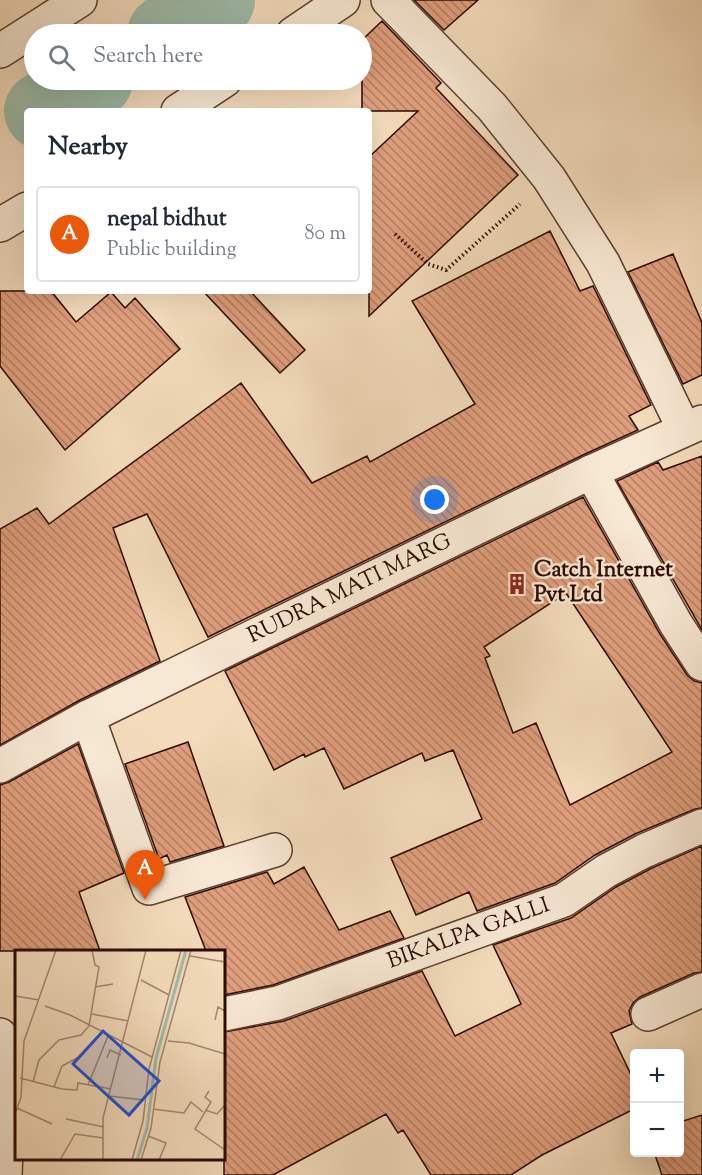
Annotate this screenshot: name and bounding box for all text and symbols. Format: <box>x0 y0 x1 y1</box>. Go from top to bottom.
search box <box>24 24 372 90</box>
icon: search <box>45 41 78 74</box>
text: Search here <box>93 41 203 73</box>
text: Nearby <box>48 129 128 166</box>
text: nepal bidhut <box>107 204 226 236</box>
text: A <box>61 220 78 249</box>
text: 80 m <box>305 220 346 249</box>
text: Public building <box>107 236 237 265</box>
your location <box>420 485 449 514</box>
street label: RUDRA MATI MARG <box>243 526 457 653</box>
place label: Catch Internet Pvt Ltd <box>534 555 673 612</box>
building icon: Catch Internet Pvt Ltd <box>505 572 529 596</box>
pin: A <box>126 850 164 900</box>
street label: BIKALPA GALLI <box>383 890 555 978</box>
inset map <box>15 950 225 1160</box>
map controls <box>630 1049 684 1157</box>
button: + <box>630 1049 684 1103</box>
button: − <box>630 1103 684 1157</box>

